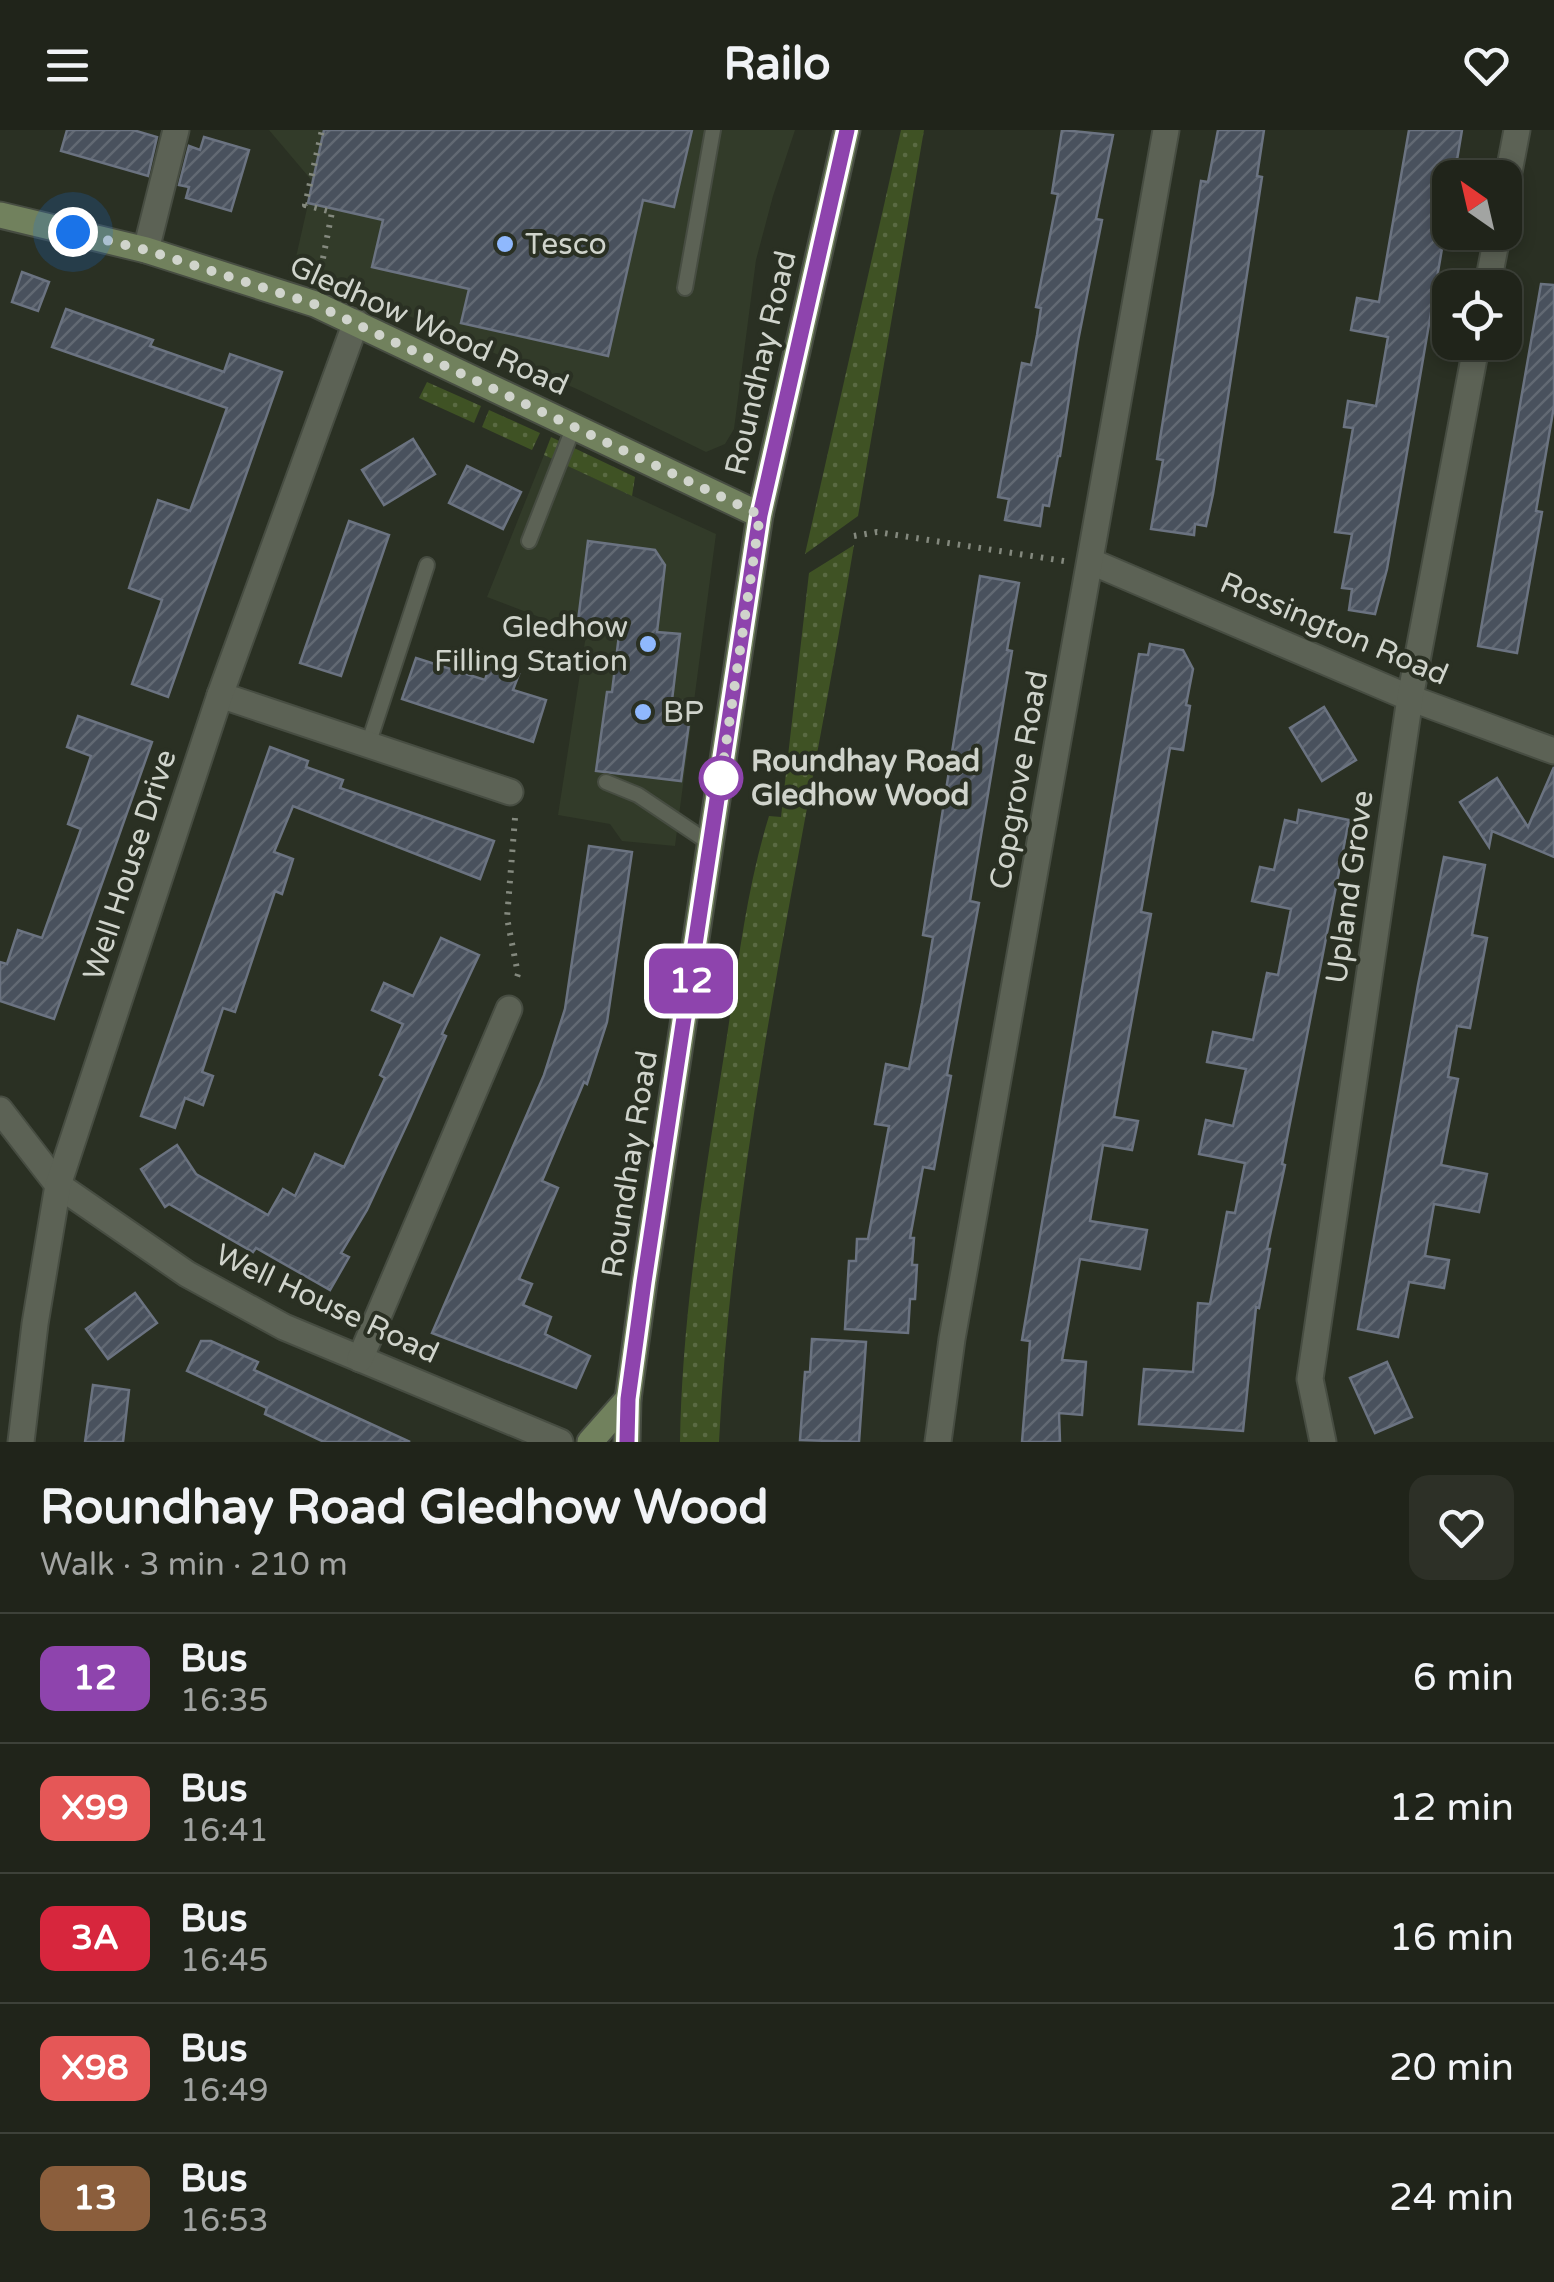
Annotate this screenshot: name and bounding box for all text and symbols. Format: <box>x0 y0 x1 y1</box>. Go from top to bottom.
icon: menu <box>40 38 95 93</box>
text: Railo <box>723 38 831 92</box>
icon: heart <box>1459 38 1514 93</box>
north arrow <box>1432 160 1522 250</box>
map controls <box>1432 160 1522 360</box>
your location <box>48 207 98 257</box>
place label: Tesco <box>525 226 607 263</box>
marker: Tesco <box>494 233 516 255</box>
street label: Roundhay Road <box>717 247 805 479</box>
street label: Gledhow Wood Road <box>284 248 574 404</box>
button: locate <box>1432 270 1522 360</box>
street label: Rossington Road <box>1214 564 1454 694</box>
place label: Gledhow Filling Station <box>434 609 628 680</box>
marker: Gledhow Filling Station <box>637 633 659 655</box>
street label: Copgrove Road <box>982 668 1056 892</box>
place label: BP <box>663 694 704 731</box>
marker: BP <box>632 701 654 723</box>
place label: Roundhay Road Gledhow Wood <box>751 743 980 814</box>
street label: Well House Drive <box>75 745 185 985</box>
marker: Roundhay Road Gledhow Wood <box>700 757 742 799</box>
street label: Upland Grove <box>1318 788 1382 986</box>
line badge: 12 <box>646 948 736 1014</box>
text: 12 <box>669 960 713 1002</box>
street label: Roundhay Road <box>594 1048 666 1280</box>
street label: Well House Road <box>210 1236 444 1372</box>
button: heart <box>1409 1475 1514 1580</box>
text: Roundhay Road Gledhow Wood <box>40 1479 769 1537</box>
text: Walk · 3 min · 210 m <box>40 1546 348 1584</box>
text: Bus <box>180 1636 247 1682</box>
text: 6 min <box>1413 1655 1514 1701</box>
text: 12 <box>73 1657 117 1699</box>
text: 16:35 <box>180 1682 269 1720</box>
text: Bus <box>180 1766 247 1812</box>
text: 12 min <box>1389 1785 1514 1831</box>
text: X99 <box>61 1787 129 1829</box>
text: 16:41 <box>180 1812 269 1850</box>
text: Bus <box>180 1896 247 1942</box>
text: 16 min <box>1389 1915 1514 1961</box>
text: 3A <box>71 1917 119 1959</box>
text: 16:45 <box>180 1942 269 1980</box>
text: Bus <box>180 2026 247 2072</box>
text: 20 min <box>1389 2045 1514 2091</box>
text: X98 <box>61 2047 129 2089</box>
text: 16:49 <box>180 2072 269 2110</box>
text: Bus <box>180 2156 247 2202</box>
text: 24 min <box>1389 2175 1514 2221</box>
text: 13 <box>73 2177 117 2219</box>
text: 16:53 <box>180 2202 269 2240</box>

